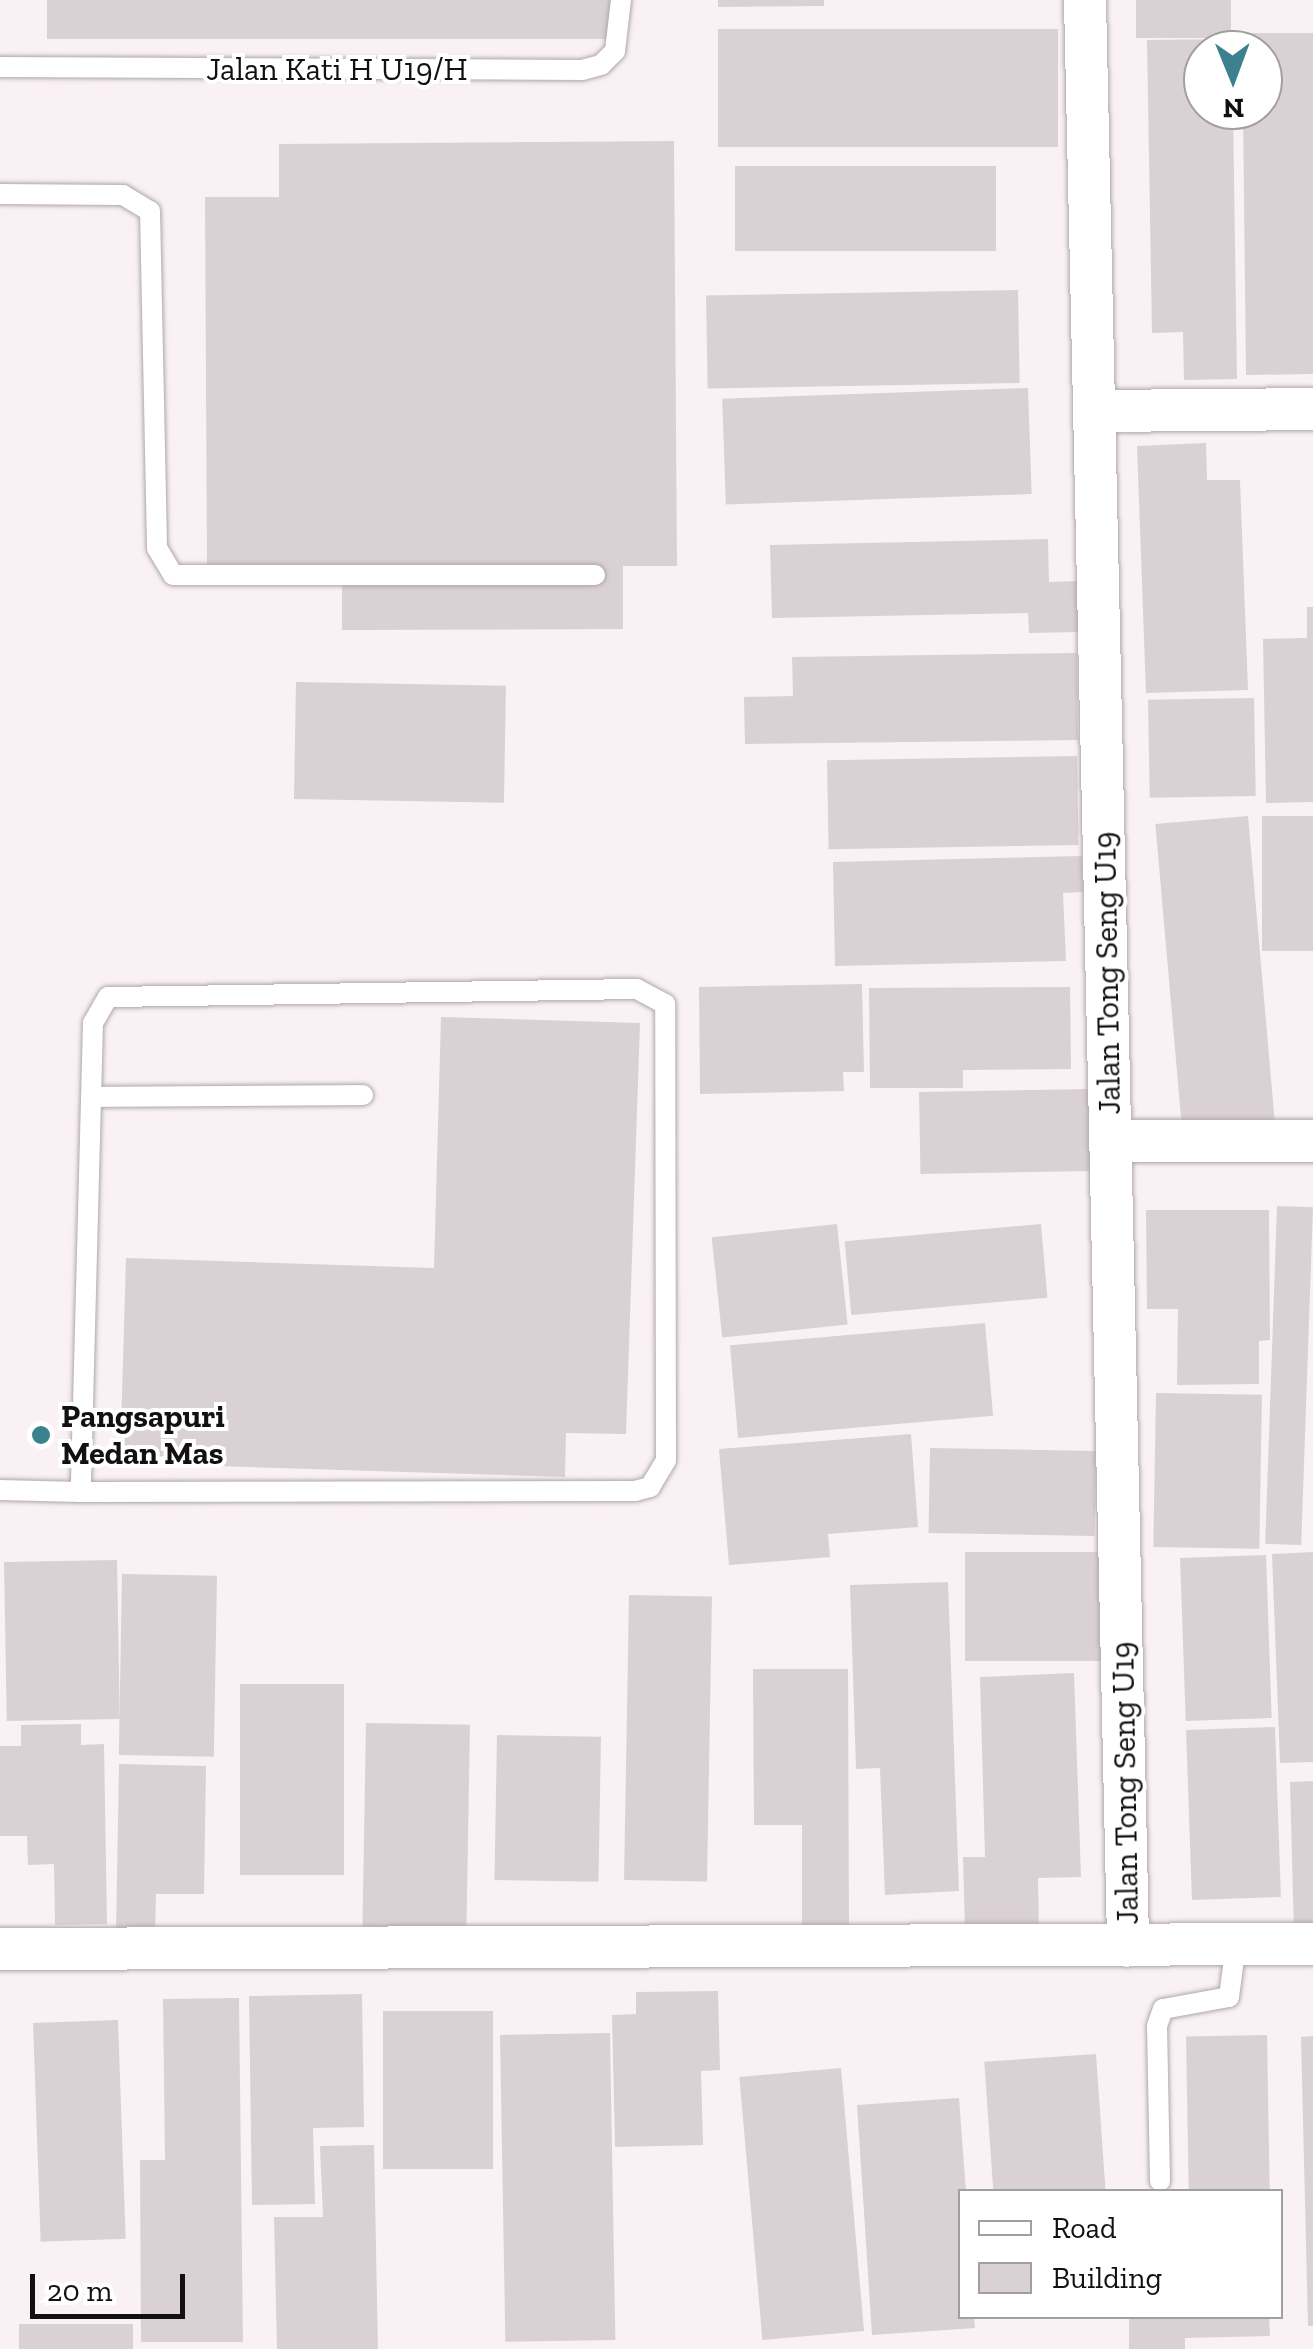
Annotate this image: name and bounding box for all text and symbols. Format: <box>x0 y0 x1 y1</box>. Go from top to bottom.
north arrow <box>1183 30 1283 130</box>
street label: Jalan Kati H U19/H <box>206 50 468 88</box>
text: N <box>1223 92 1244 125</box>
street label: Jalan Tong Seng U19 <box>1085 831 1129 1115</box>
place label: Pangsapuri Medan Mas <box>61 1398 225 1473</box>
marker: Pangsapuri Medan Mas <box>30 1424 52 1446</box>
street label: Jalan Tong Seng U19 <box>1103 1641 1147 1925</box>
legend <box>958 2189 1283 2319</box>
text: Road <box>1052 2210 1117 2246</box>
scale bar <box>35 2254 190 2316</box>
text: Building <box>1052 2260 1162 2296</box>
text: 20 m <box>47 2273 112 2309</box>

